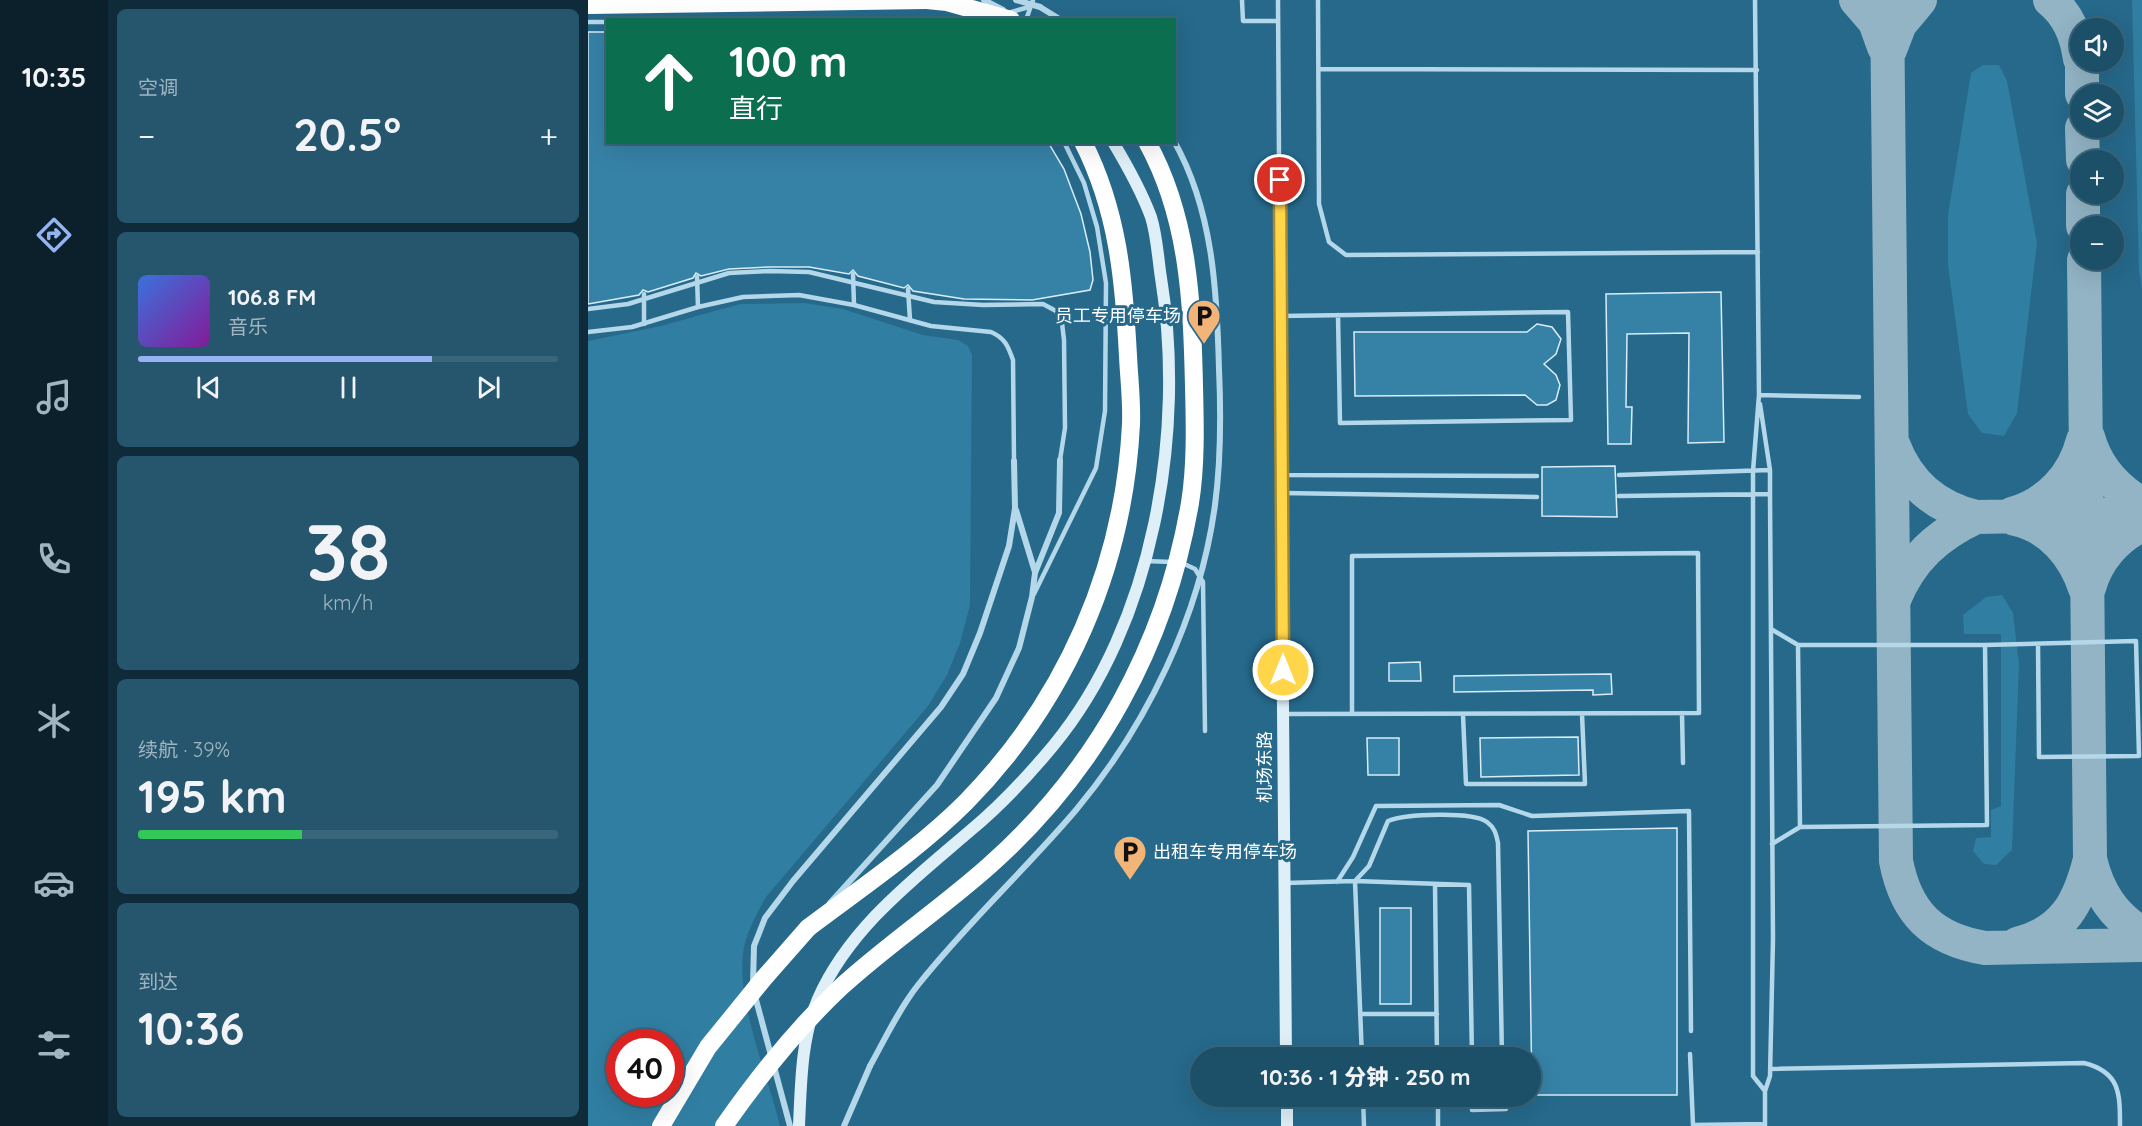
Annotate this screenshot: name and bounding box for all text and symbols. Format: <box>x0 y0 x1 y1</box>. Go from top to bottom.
map controls <box>2070 18 2124 270</box>
button: sound <box>2070 18 2124 72</box>
text: 100 m <box>729 35 847 88</box>
icon: ahead <box>630 42 708 120</box>
text: 10:35 <box>22 60 86 94</box>
text: 空调 <box>138 75 178 100</box>
button: layers <box>2070 84 2124 138</box>
text: 直行 <box>729 91 783 125</box>
text: 20.5° <box>293 106 401 162</box>
text: − <box>138 115 155 156</box>
text: + <box>539 115 558 156</box>
button: + <box>2070 150 2124 204</box>
pin <box>1254 154 1305 205</box>
icon: arrive <box>1263 163 1296 196</box>
icon: directions <box>33 214 75 256</box>
button: − <box>2070 216 2124 270</box>
text: 106.8 FM <box>228 283 316 311</box>
parking icon: 员工专用停车场 <box>1186 298 1222 345</box>
place label: 员工专用停车场 <box>1055 304 1181 327</box>
text: 音乐 <box>228 314 268 339</box>
icon: previous <box>192 371 225 404</box>
icon: pause <box>332 371 365 404</box>
icon: next <box>472 371 505 404</box>
icon: music <box>33 376 75 418</box>
text: 38 <box>306 502 390 600</box>
icon: phone <box>33 538 75 580</box>
text: km/h <box>323 590 373 615</box>
position arrow <box>1251 638 1315 702</box>
icon: climate <box>33 700 75 742</box>
street label: 机场东路 <box>1253 731 1276 803</box>
text: 续航 · 39% <box>138 737 230 762</box>
text: 195 km <box>138 768 287 824</box>
parking icon: 出租车专用停车场 <box>1112 834 1148 881</box>
place label: 出租车专用停车场 <box>1153 840 1297 863</box>
icon: car <box>33 862 75 904</box>
text: 到达 <box>138 969 178 994</box>
text: 10:36 <box>138 1000 244 1056</box>
icon: filters <box>33 1024 75 1066</box>
speed limit sign: 40 <box>606 1029 684 1107</box>
text: 10:36 · 1 分钟 · 250 m <box>1260 1063 1471 1091</box>

